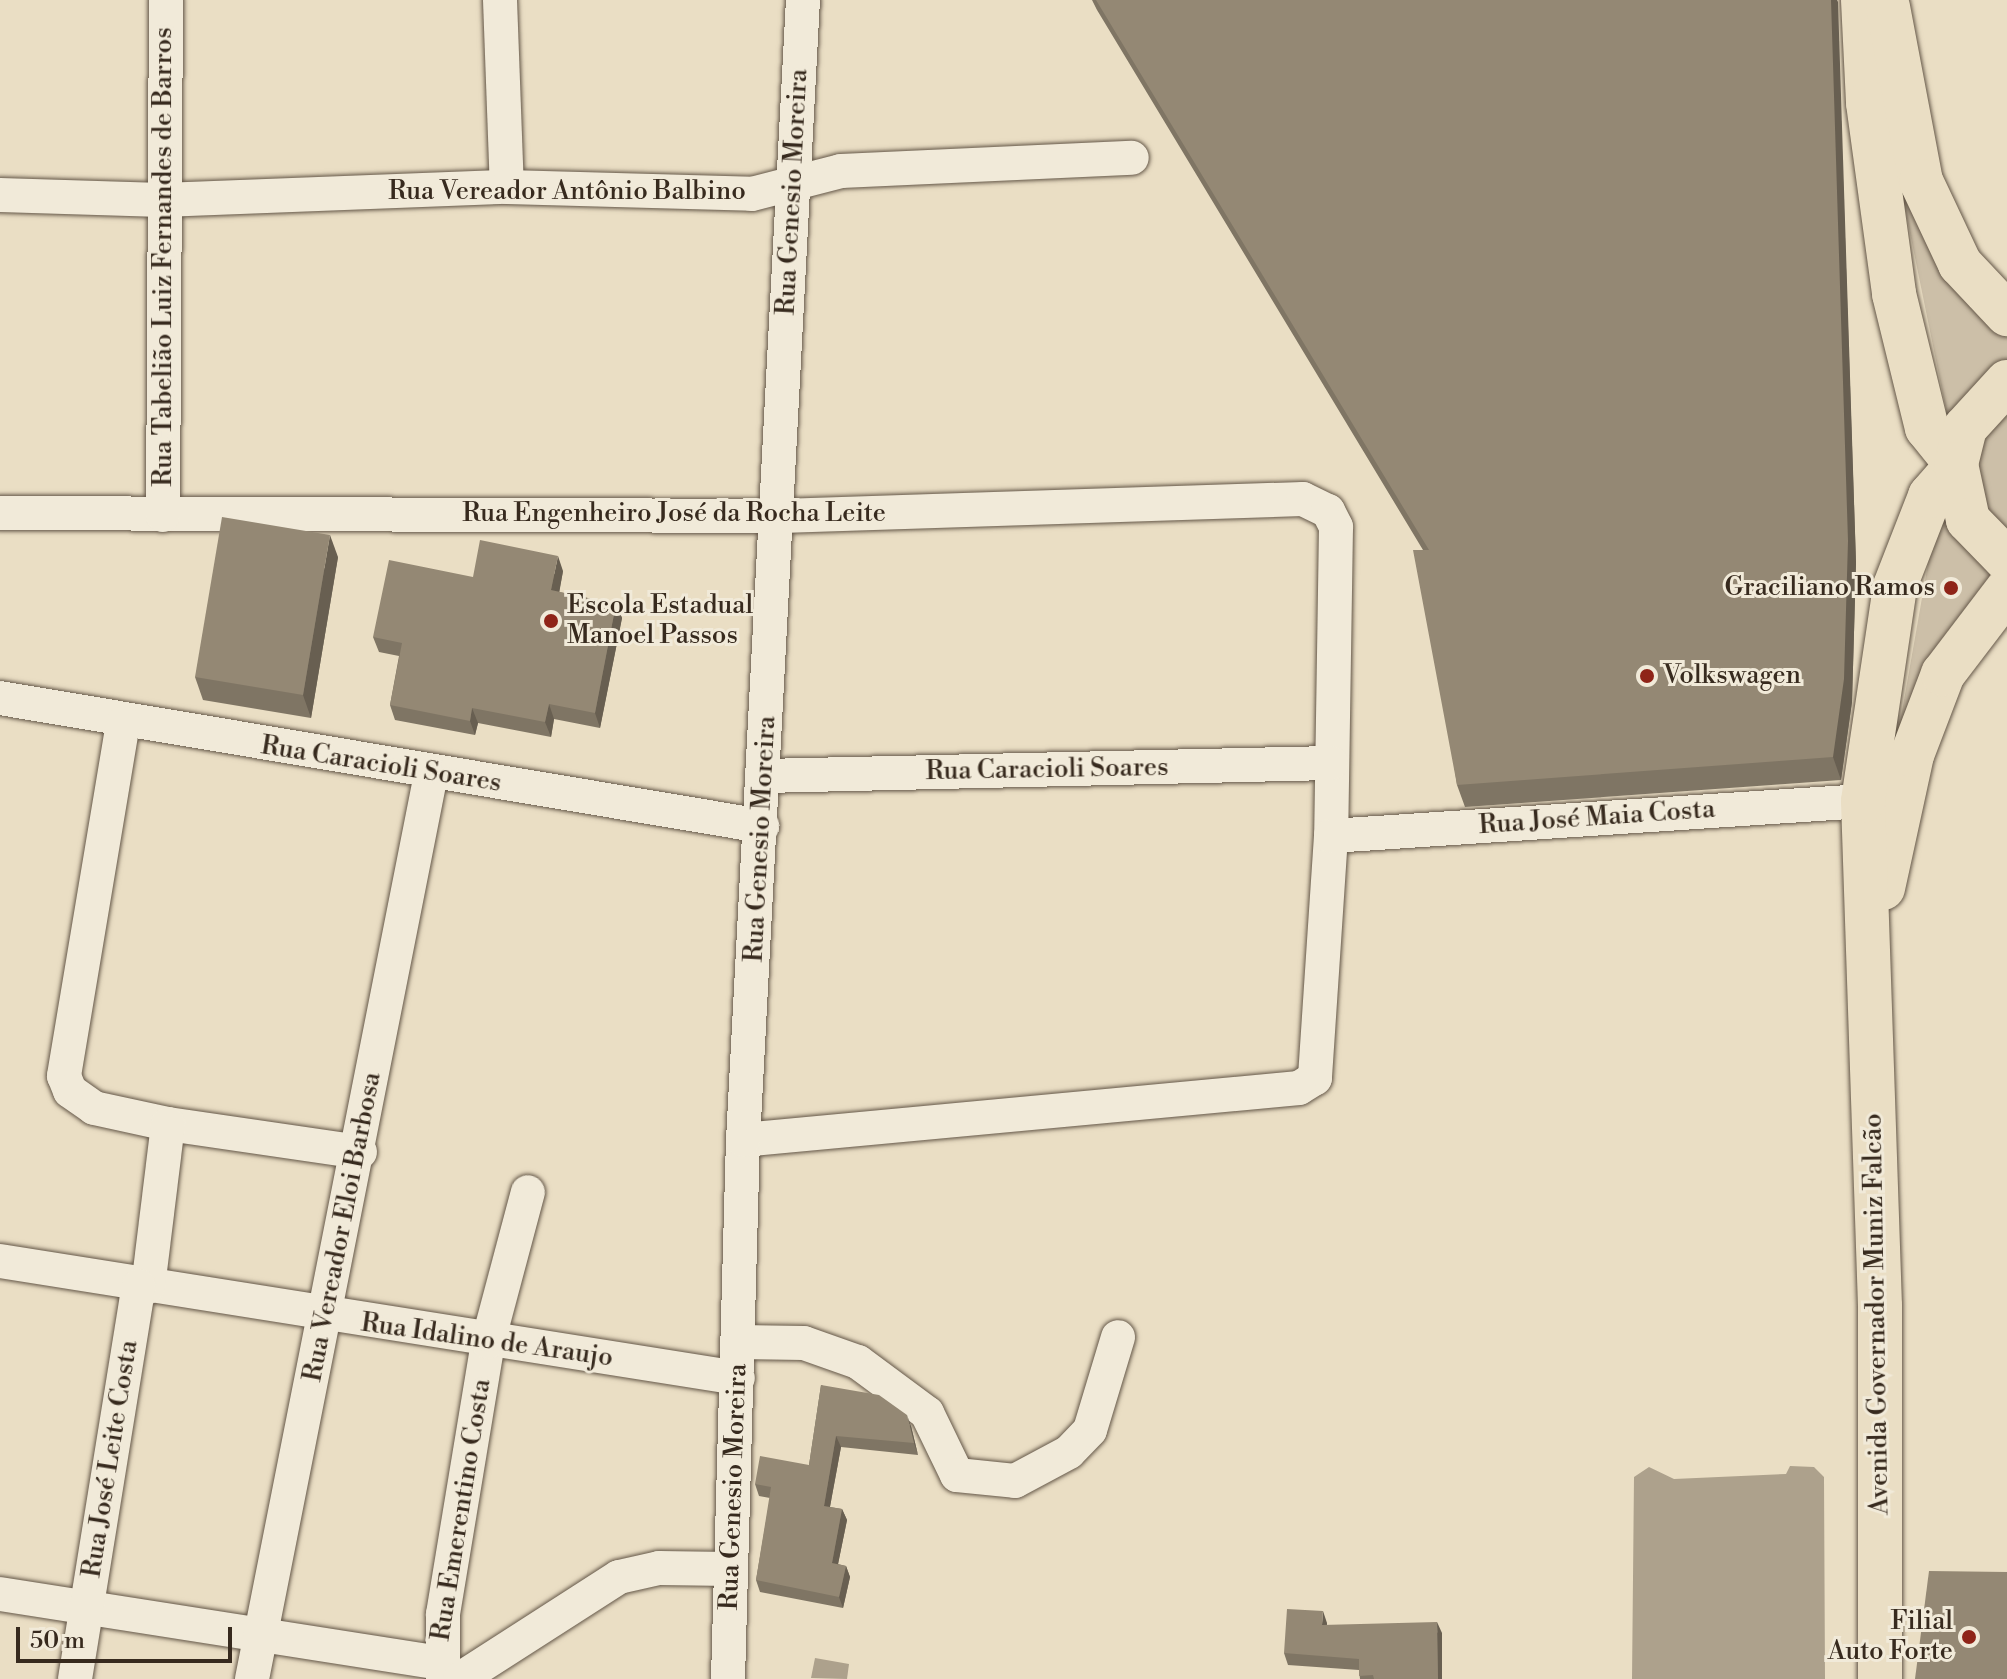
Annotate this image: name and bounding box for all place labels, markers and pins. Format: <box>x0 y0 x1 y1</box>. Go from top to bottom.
place label: Graciliano Ramos <box>1724 572 1935 604</box>
marker: Graciliano Ramos <box>1942 579 1960 597</box>
place label: Escola Estadual Manoel Passos <box>567 590 753 652</box>
marker: Escola Estadual Manoel Passos <box>542 612 560 630</box>
place label: Volkswagen <box>1663 660 1801 692</box>
marker: Volkswagen <box>1638 667 1656 685</box>
place label: Filial Auto Forte <box>1828 1606 1953 1668</box>
marker: Filial Auto Forte <box>1960 1628 1978 1646</box>

